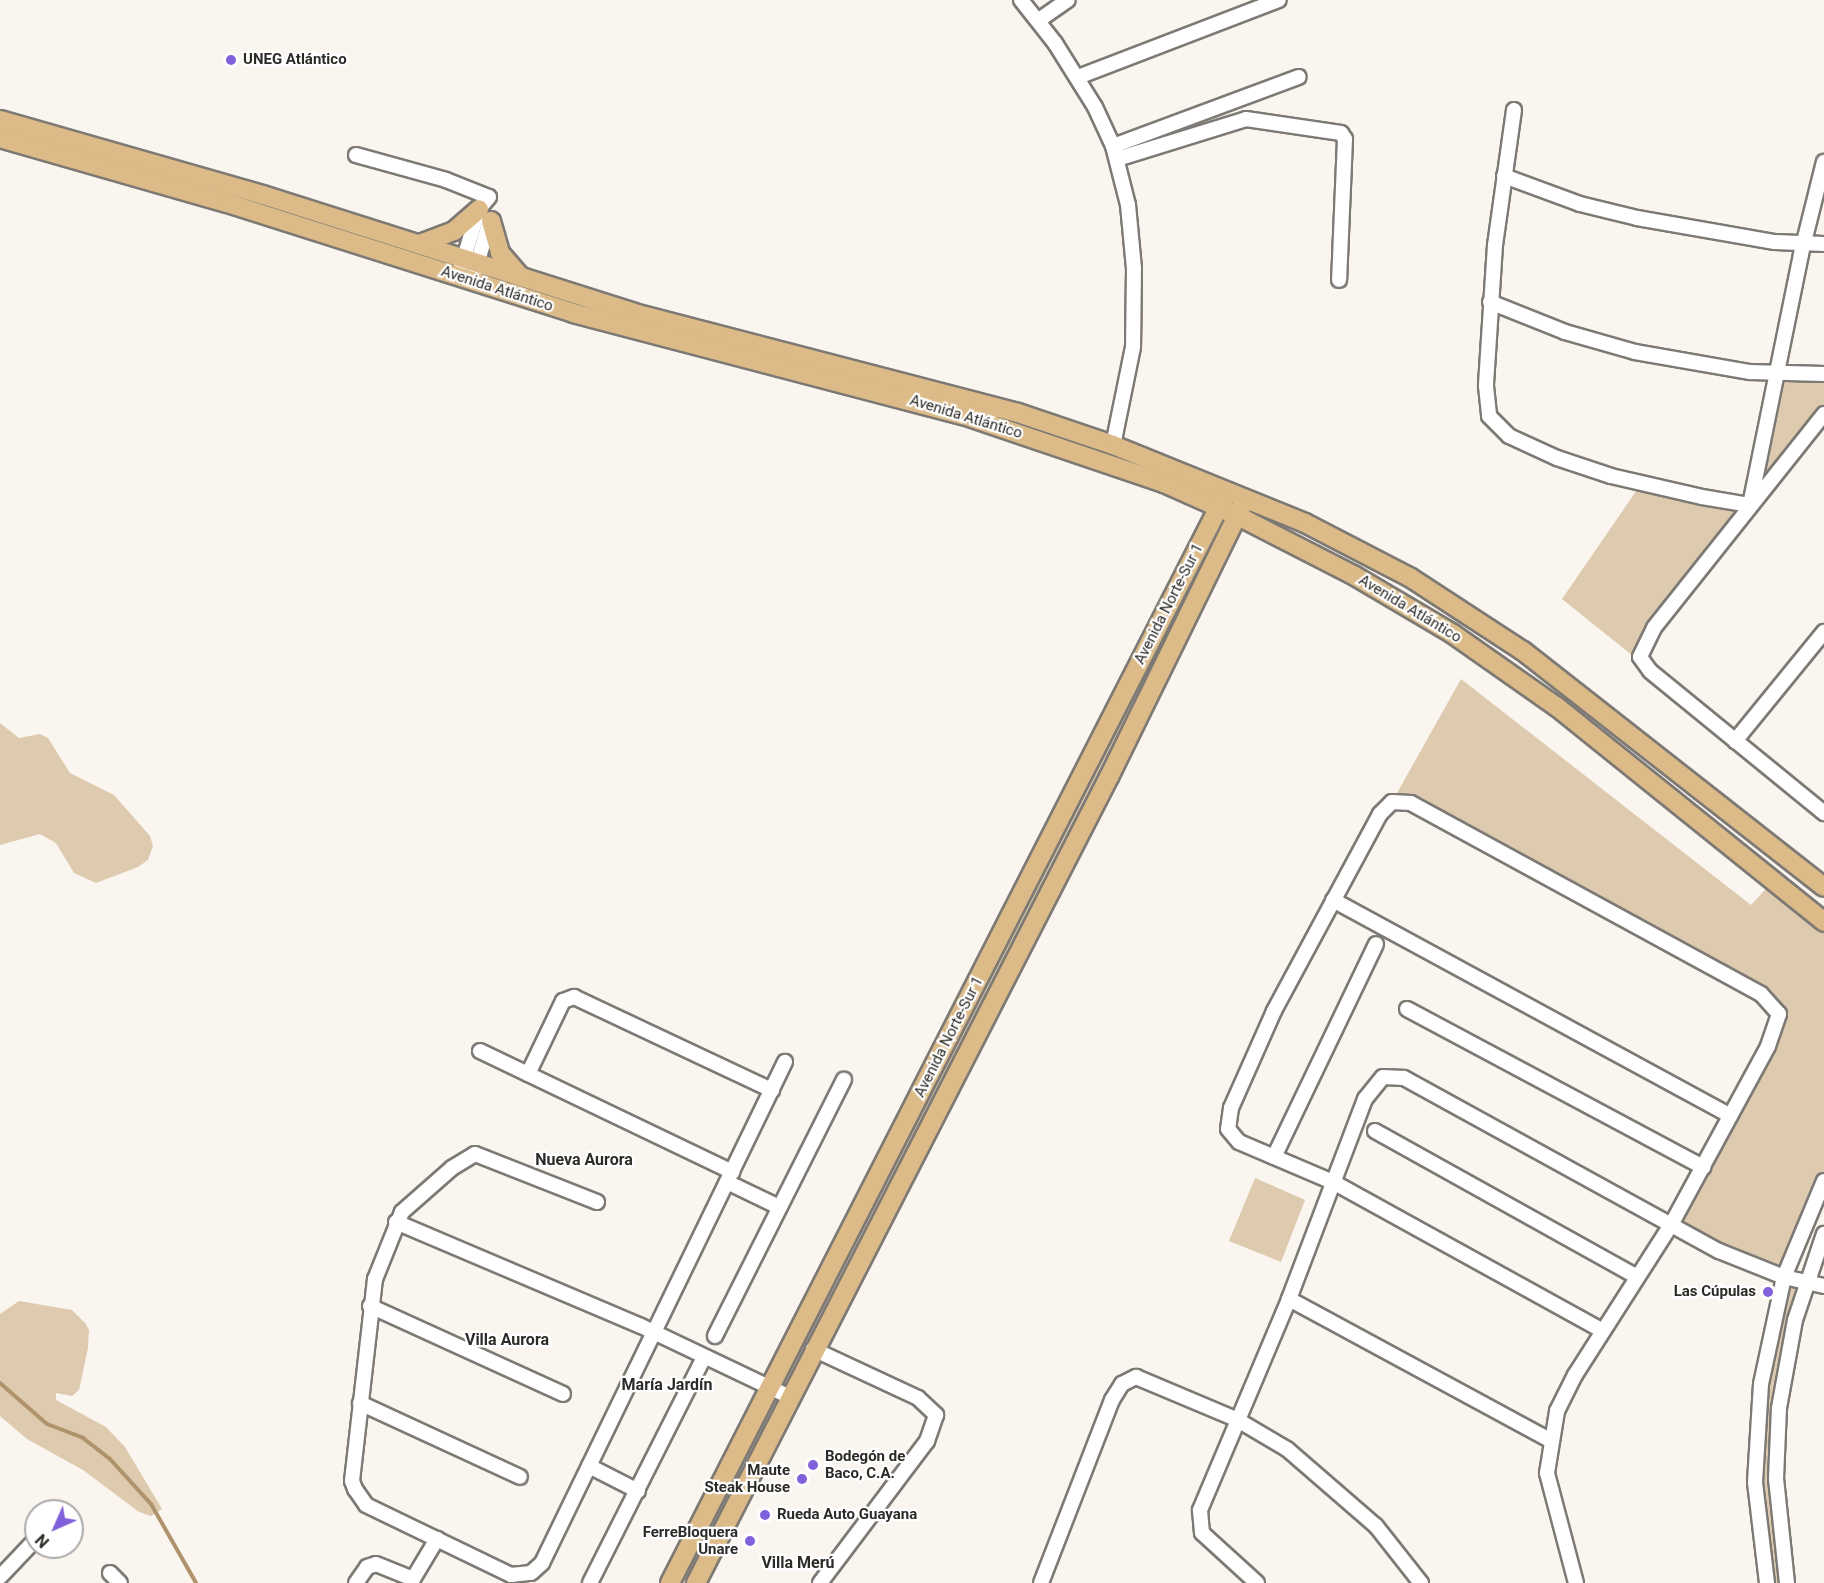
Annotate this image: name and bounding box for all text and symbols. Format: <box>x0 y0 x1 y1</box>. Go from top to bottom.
place label: UNEG Atlántico <box>243 51 347 69</box>
marker: UNEG Atlántico <box>224 53 238 67</box>
street label: Avenida Atlántico <box>439 262 555 316</box>
street label: Avenida Atlántico <box>908 391 1024 443</box>
street label: Avenida Norte-Sur 1 <box>1131 541 1207 667</box>
street label: Avenida Atlántico <box>1355 571 1465 647</box>
street label: Avenida Norte-Sur 1 <box>911 974 987 1100</box>
district label: Nueva Aurora <box>535 1150 633 1170</box>
place label: Las Cúpulas <box>1674 1283 1756 1301</box>
marker: Las Cúpulas <box>1761 1285 1775 1299</box>
district label: Villa Aurora <box>465 1330 549 1350</box>
district label: María Jardín <box>622 1375 712 1395</box>
place label: Bodegón de Baco, C.A. <box>825 1447 905 1482</box>
marker: Bodegón de Baco, C.A. <box>806 1458 820 1472</box>
place label: Maute Steak House <box>705 1461 790 1496</box>
marker: Maute Steak House <box>795 1472 809 1486</box>
north arrow <box>24 1499 84 1559</box>
place label: Rueda Auto Guayana <box>777 1506 917 1524</box>
marker: Rueda Auto Guayana <box>758 1508 772 1522</box>
place label: FerreBloquera Unare <box>643 1523 738 1558</box>
text: N <box>32 1530 53 1551</box>
marker: FerreBloquera Unare <box>743 1534 757 1548</box>
district label: Villa Merú <box>761 1553 835 1573</box>

